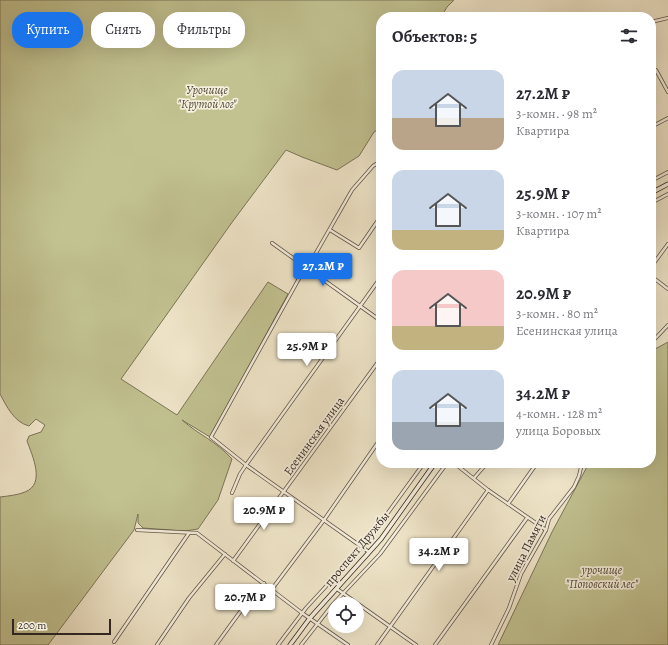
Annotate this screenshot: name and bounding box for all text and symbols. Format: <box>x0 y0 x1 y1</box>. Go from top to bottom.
chip: Купить <box>12 12 83 48</box>
chip: Снять <box>91 12 155 48</box>
chip: Фильтры <box>163 12 245 48</box>
text: Объектов: 5 <box>392 25 477 48</box>
icon: filters <box>618 25 640 47</box>
park label: Урочище "Крутой лог" <box>177 82 237 112</box>
text: 27.2M ₽ <box>516 82 570 105</box>
icon: home <box>424 86 472 134</box>
text: 3-комн. · 98 m² <box>516 105 597 122</box>
text: Квартира <box>516 122 570 139</box>
text: 25.9M ₽ <box>516 182 570 205</box>
icon: home <box>424 186 472 234</box>
text: 3-комн. · 107 m² <box>516 205 602 222</box>
text: Квартира <box>516 222 570 239</box>
pin: 27.2M ₽ <box>286 253 360 287</box>
text: 27.2M ₽ <box>302 257 344 274</box>
text: 20.9M ₽ <box>516 282 571 305</box>
icon: home <box>424 286 472 334</box>
text: 3-комн. · 80 m² <box>516 305 598 322</box>
text: Есенинская улица <box>516 322 618 339</box>
pin: 25.9M ₽ <box>270 333 344 367</box>
text: 25.9M ₽ <box>286 337 328 354</box>
text: 34.2M ₽ <box>516 382 570 405</box>
icon: home <box>424 386 472 434</box>
street label: Есенинская улица <box>280 393 348 479</box>
text: 4-комн. · 128 m² <box>516 405 602 422</box>
text: улица Боровых <box>516 422 601 439</box>
pin: 20.9M ₽ <box>227 497 301 531</box>
text: 20.9M ₽ <box>243 501 285 518</box>
street label: проспект Дружбы <box>321 508 393 590</box>
street label: улица Памяти <box>502 512 550 585</box>
pin: 34.2M ₽ <box>402 538 476 572</box>
text: 34.2M ₽ <box>418 542 460 559</box>
park label: урочище "Поповский лес" <box>566 562 639 592</box>
pin: 20.7M ₽ <box>208 584 282 618</box>
text: 20.7M ₽ <box>224 588 266 605</box>
map controls <box>328 597 364 633</box>
button: locate <box>328 597 364 633</box>
scale bar <box>12 617 111 636</box>
text: 200 m <box>18 618 46 633</box>

